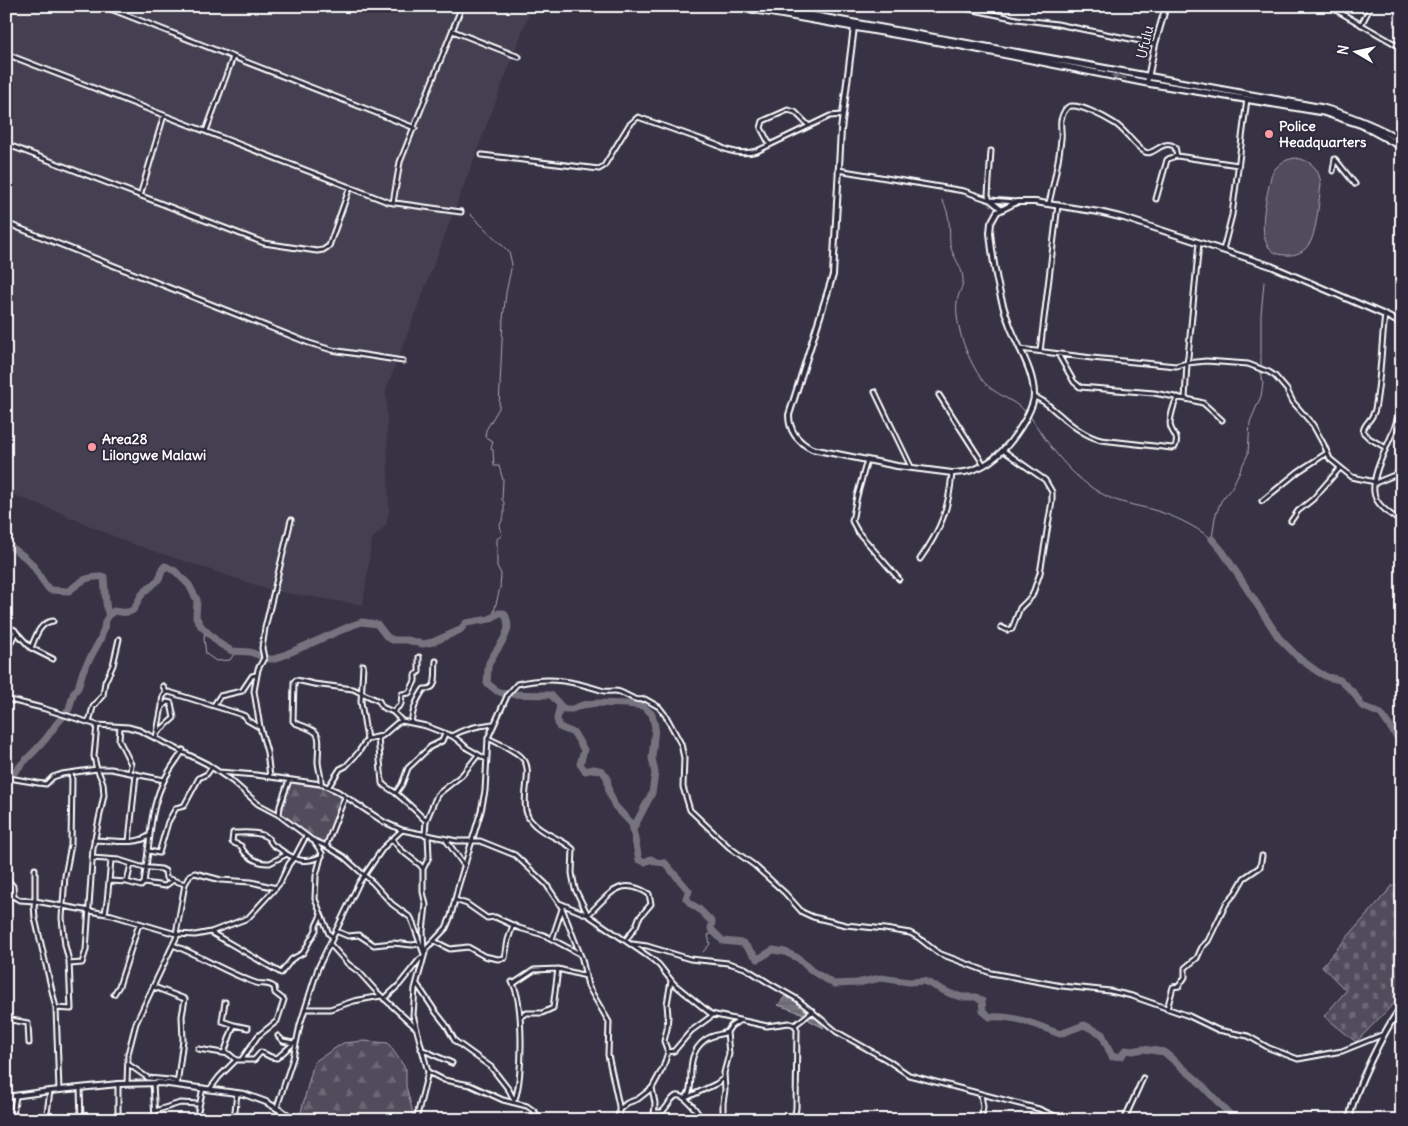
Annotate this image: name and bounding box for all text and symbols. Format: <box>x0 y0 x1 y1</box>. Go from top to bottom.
street label: Ufulu <box>1132 24 1158 60</box>
north arrow <box>1330 28 1380 78</box>
text: N <box>1334 44 1353 56</box>
one-way arrow <box>1110 73 1126 81</box>
place label: Police Headquarters <box>1279 117 1367 151</box>
marker: Police Headquarters <box>1263 128 1275 140</box>
place label: Area28 Lilongwe Malawi <box>102 430 206 464</box>
marker: Area28 Lilongwe Malawi <box>86 441 98 453</box>

